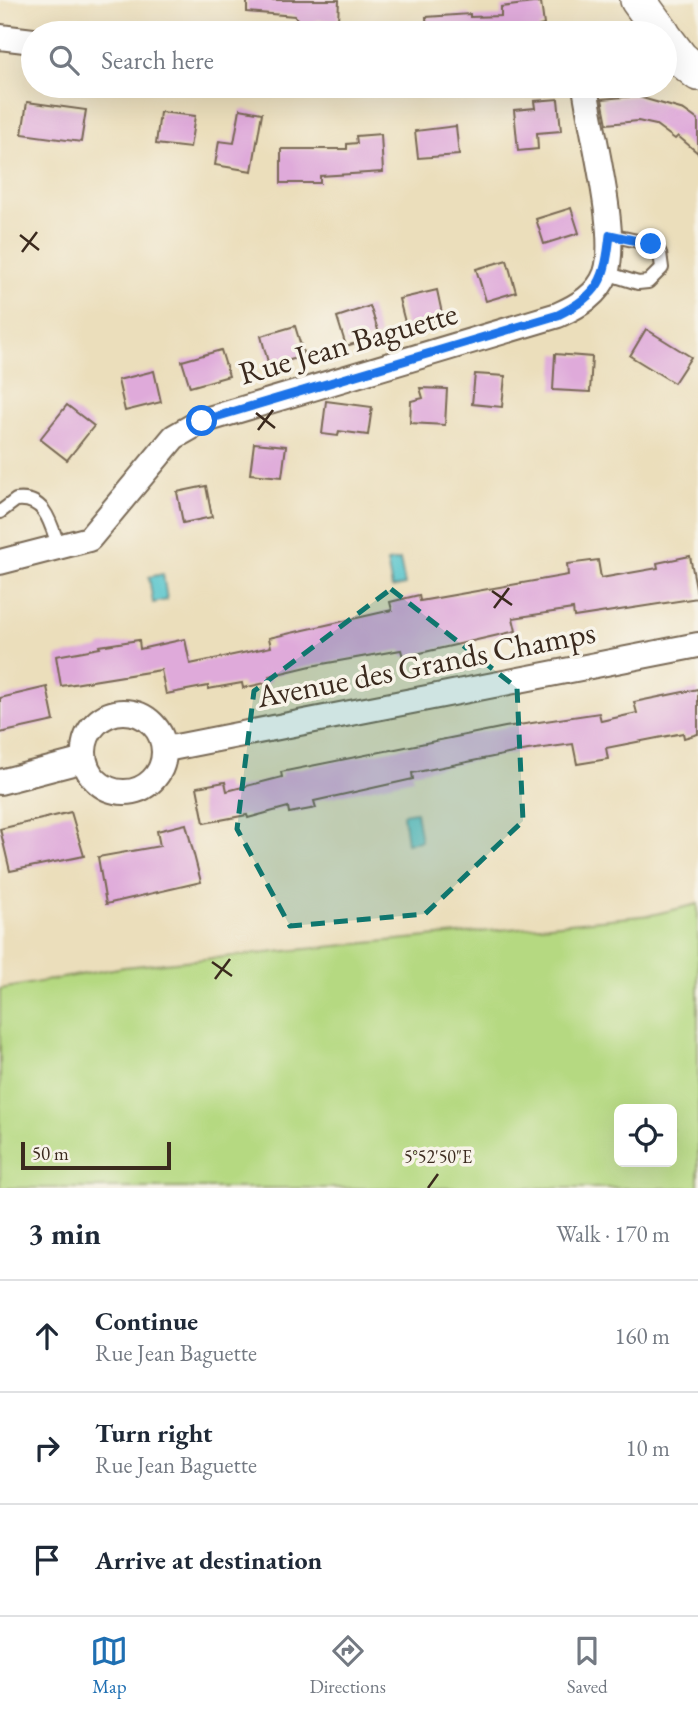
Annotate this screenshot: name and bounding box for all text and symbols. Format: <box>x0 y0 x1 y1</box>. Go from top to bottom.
search box <box>21 21 677 98</box>
icon: search <box>45 41 83 79</box>
text: Search here <box>101 43 214 77</box>
route end <box>635 228 666 259</box>
street label: Rue Jean Baguette <box>234 292 462 394</box>
route start <box>186 405 217 436</box>
street label: Avenue des Grands Champs <box>252 611 599 718</box>
map controls <box>614 1104 677 1167</box>
button: locate <box>614 1104 677 1167</box>
scale bar <box>21 1139 172 1171</box>
text: 50 m <box>32 1141 69 1166</box>
text: 5°52'50"E <box>404 1145 472 1168</box>
text: 3 min <box>28 1214 101 1253</box>
text: Walk · 170 m <box>556 1219 670 1249</box>
text: Continue <box>95 1304 198 1338</box>
icon: ahead <box>28 1317 66 1355</box>
text: 160 m <box>614 1321 670 1351</box>
text: Rue Jean Baguette <box>95 1338 257 1368</box>
text: Turn right <box>95 1416 213 1450</box>
icon: right <box>28 1429 66 1467</box>
text: 10 m <box>625 1433 670 1463</box>
text: Rue Jean Baguette <box>95 1450 257 1480</box>
icon: arrive <box>28 1541 66 1579</box>
text: Arrive at destination <box>95 1543 322 1577</box>
tab: Map <box>90 1632 128 1699</box>
tab: Directions <box>309 1632 386 1699</box>
tab: Saved <box>567 1632 608 1699</box>

